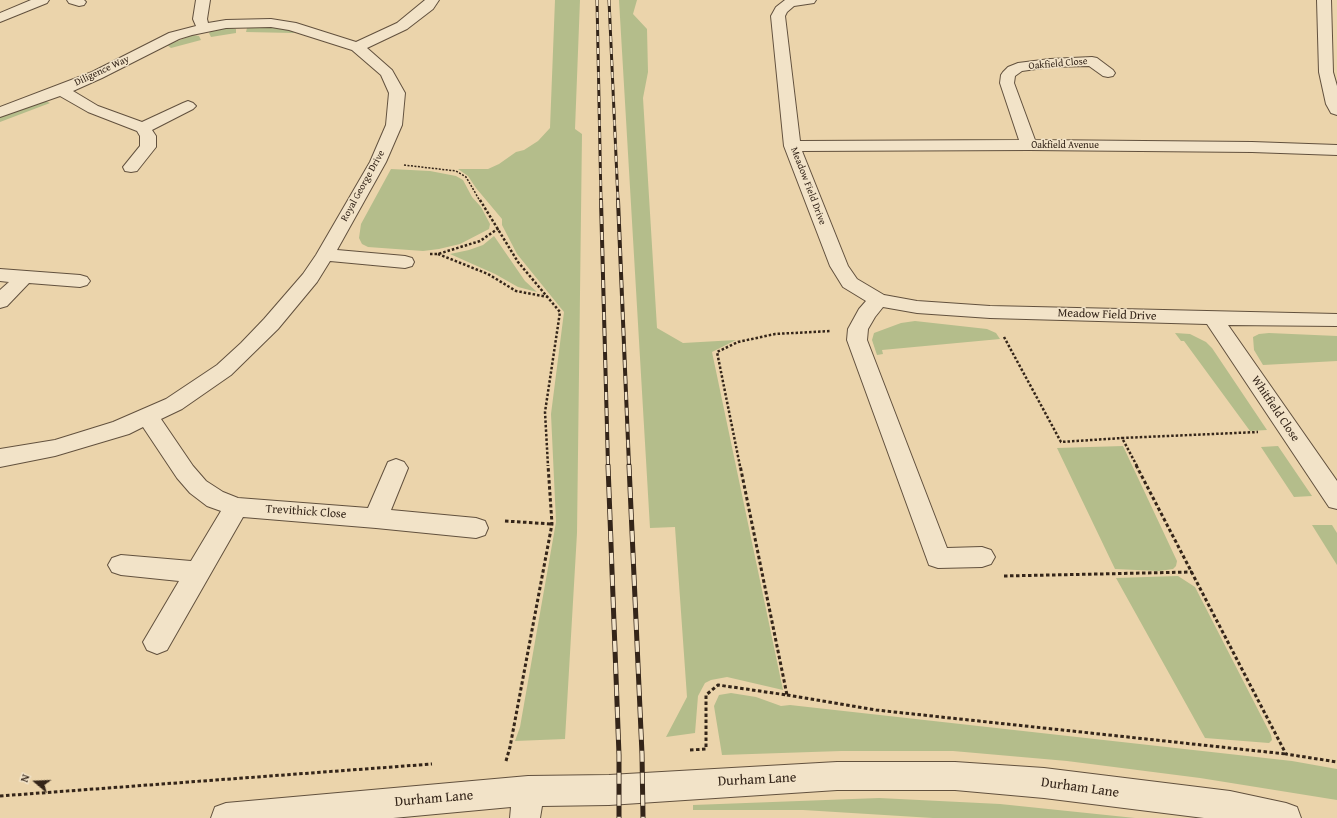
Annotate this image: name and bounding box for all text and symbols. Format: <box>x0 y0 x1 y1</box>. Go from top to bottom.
street label: Diligence Way <box>73 53 131 89</box>
street label: Oakfield Close <box>1028 55 1088 73</box>
street label: Oakfield Avenue <box>1031 139 1099 151</box>
street label: Meadow Field Drive <box>788 145 828 227</box>
street label: Royal George Drive <box>338 148 388 224</box>
street label: Meadow Field Drive <box>1057 306 1157 324</box>
street label: Whitfield Close <box>1248 373 1302 445</box>
street label: Trevithick Close <box>265 502 347 522</box>
north arrow <box>16 762 56 802</box>
street label: Durham Lane <box>717 770 797 790</box>
text: N <box>16 772 33 784</box>
street label: Durham Lane <box>1040 774 1120 802</box>
street label: Durham Lane <box>394 787 474 811</box>

